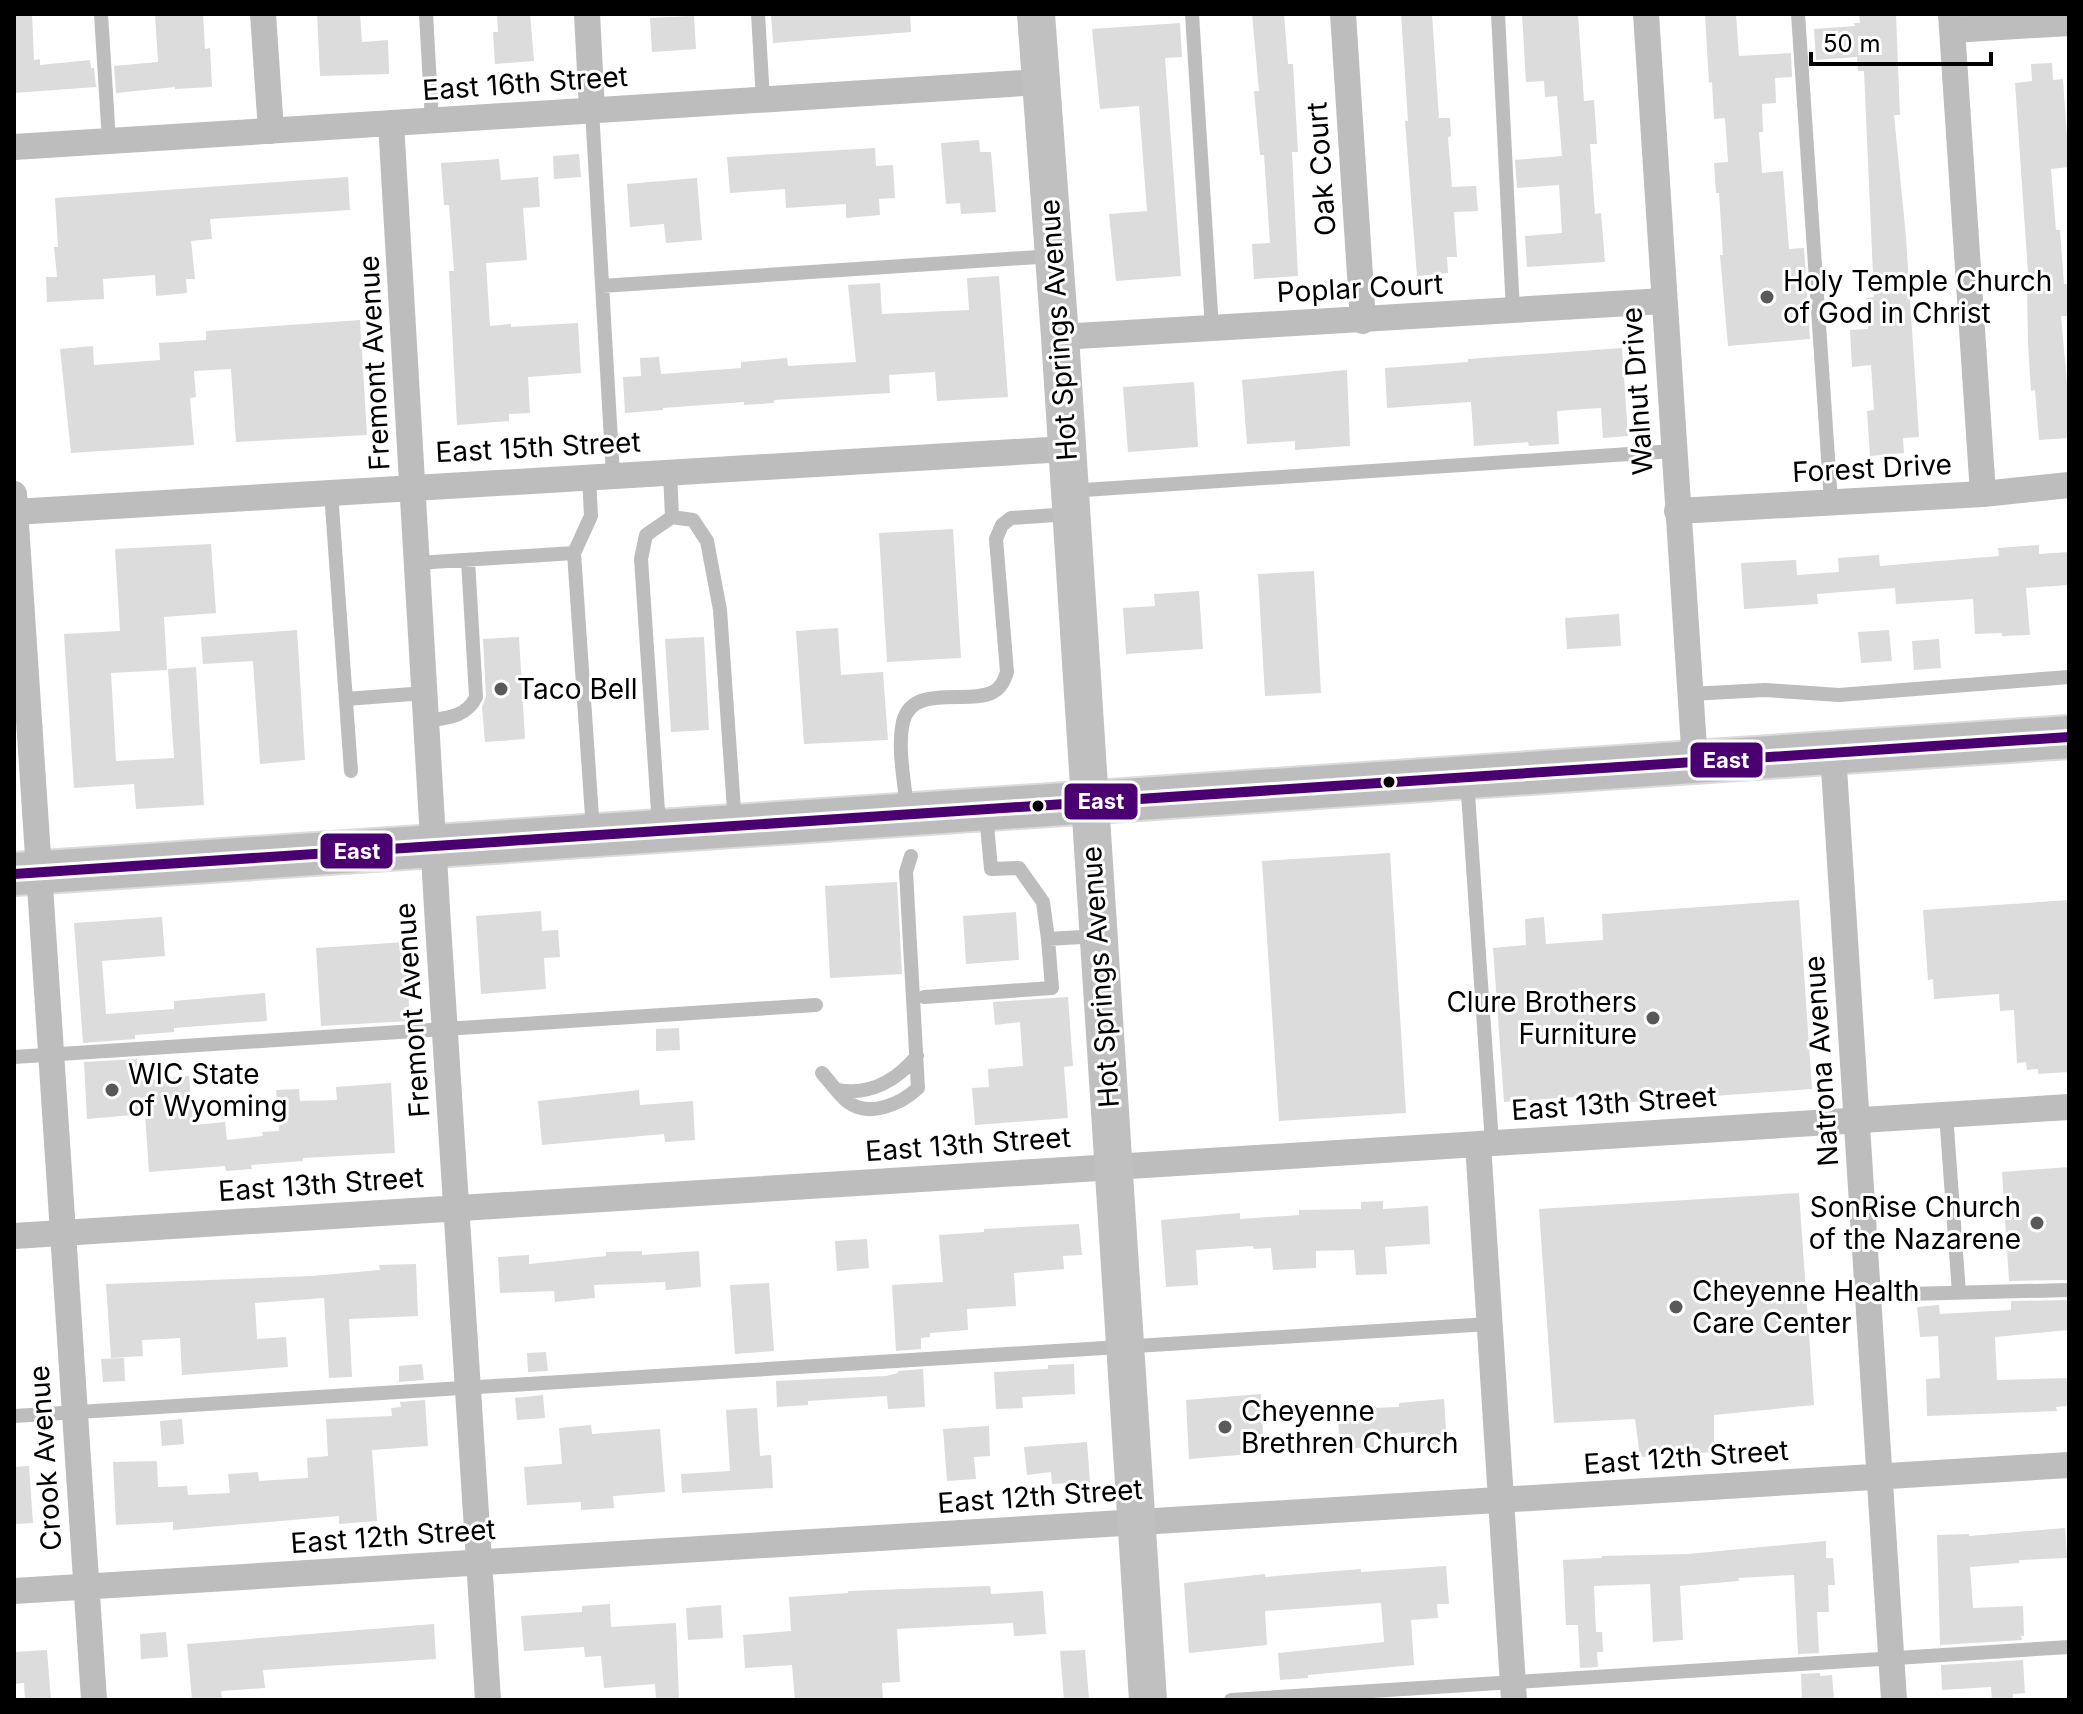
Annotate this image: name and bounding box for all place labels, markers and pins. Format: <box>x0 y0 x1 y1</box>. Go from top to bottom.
place label: Holy Temple Church of God in Christ <box>1783 264 2052 330</box>
marker: Holy Temple Church of God in Christ <box>1758 288 1776 306</box>
place label: Taco Bell <box>517 672 638 706</box>
marker: Taco Bell <box>492 680 510 698</box>
unlabelled marker <box>1381 774 1397 790</box>
unlabelled marker <box>1030 798 1046 814</box>
place label: Clure Brothers Furniture <box>1446 985 1637 1051</box>
marker: Clure Brothers Furniture <box>1644 1009 1662 1027</box>
place label: WIC State of Wyoming <box>128 1057 288 1123</box>
marker: WIC State of Wyoming <box>103 1081 121 1099</box>
place label: SonRise Church of the Nazarene <box>1809 1190 2021 1256</box>
marker: SonRise Church of the Nazarene <box>2028 1214 2046 1232</box>
place label: Cheyenne Health Care Center <box>1692 1274 1920 1340</box>
marker: Cheyenne Health Care Center <box>1667 1298 1685 1316</box>
place label: Cheyenne Brethren Church <box>1241 1394 1458 1460</box>
marker: Cheyenne Brethren Church <box>1216 1418 1234 1436</box>

